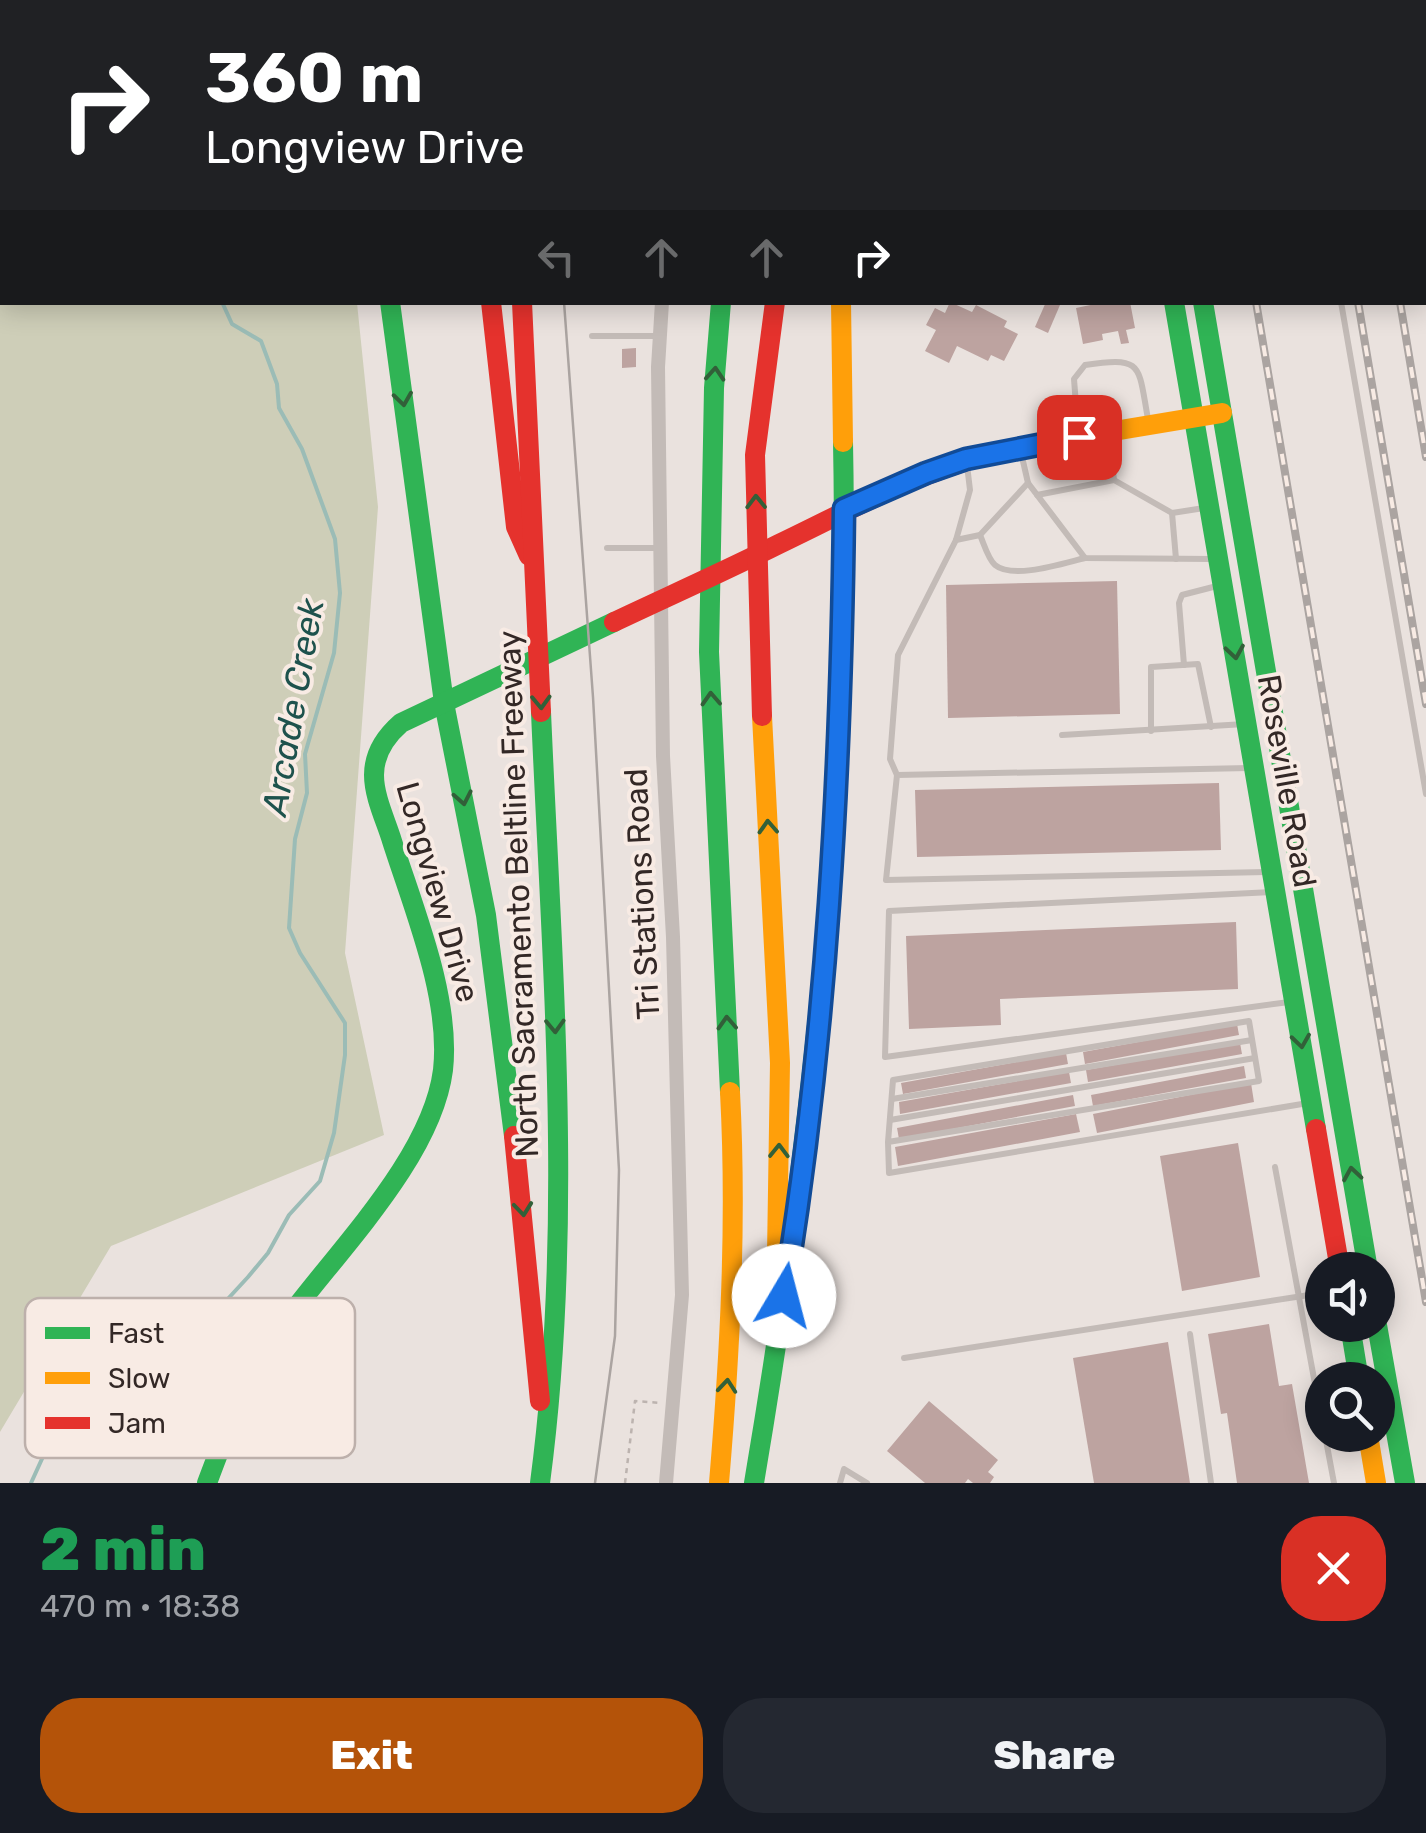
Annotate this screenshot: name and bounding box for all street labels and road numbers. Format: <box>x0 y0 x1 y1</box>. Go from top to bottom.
street label: North Sacramento Beltline Freeway <box>490 630 546 1158</box>
street label: Roseville Road <box>1250 672 1324 890</box>
street label: Tri Stations Road <box>616 767 668 1021</box>
street label: Longview Drive <box>388 778 488 1006</box>

